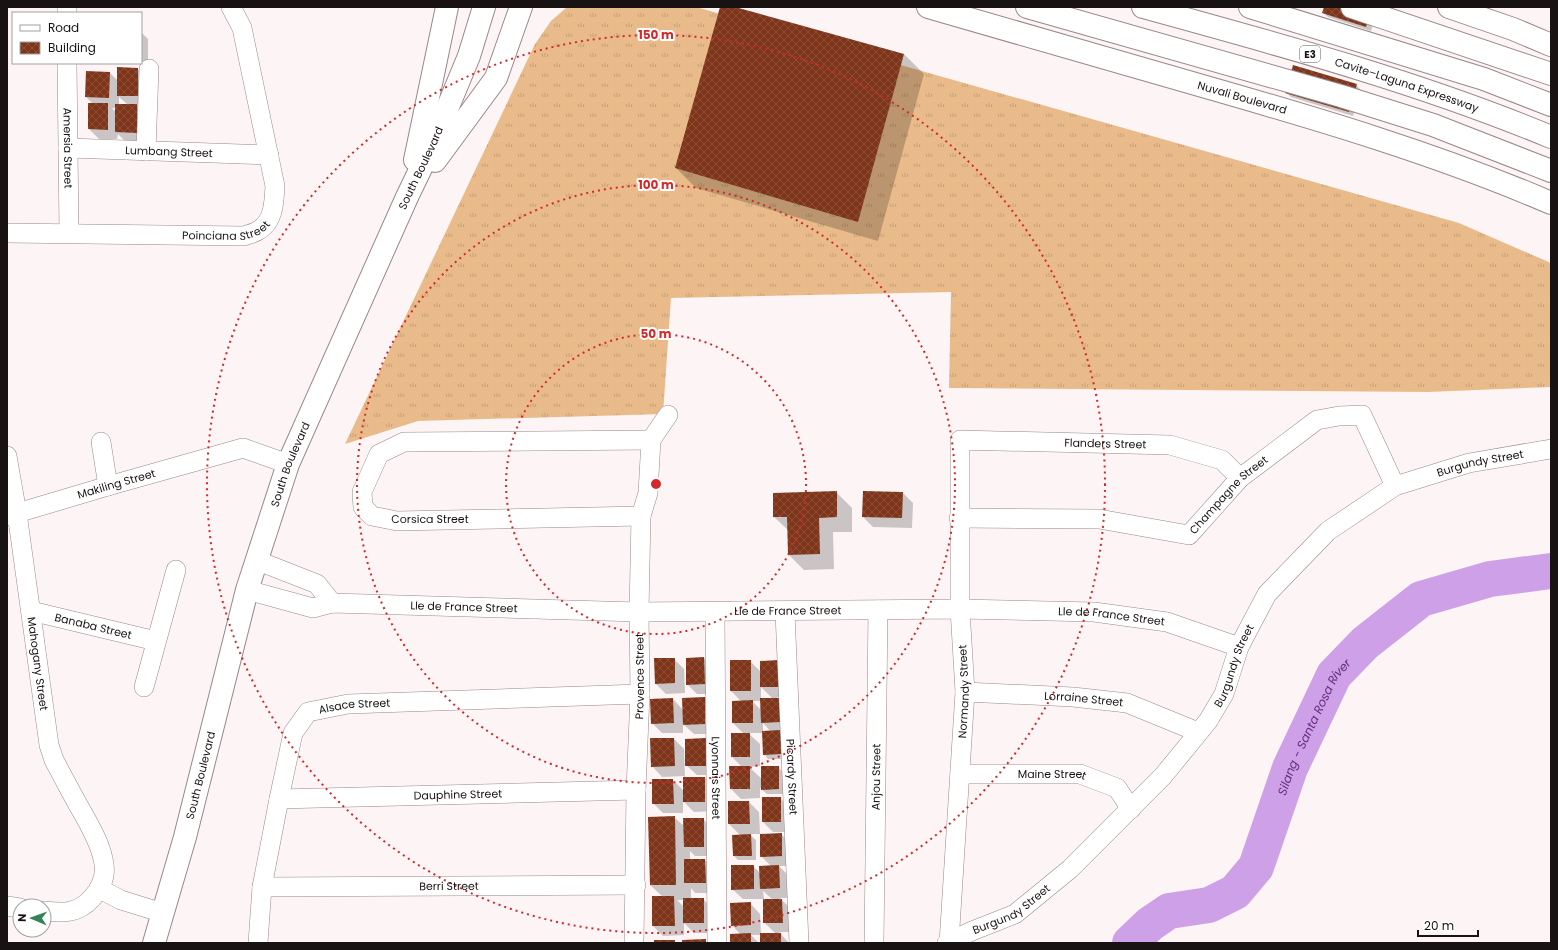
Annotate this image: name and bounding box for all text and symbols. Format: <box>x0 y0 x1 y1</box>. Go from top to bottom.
legend <box>12 12 142 64</box>
text: Road <box>48 19 79 36</box>
text: 150 m <box>638 26 674 43</box>
text: Building <box>48 39 96 56</box>
road number: E3 <box>1300 46 1320 62</box>
street label: Cavite–Laguna Expressway <box>1333 54 1482 116</box>
street label: Nuvali Boulevard <box>1196 77 1289 118</box>
street label: Amersia Street <box>60 107 76 188</box>
street label: South Boulevard <box>394 124 447 212</box>
street label: Lumbang Street <box>125 142 213 161</box>
text: 100 m <box>638 176 674 193</box>
street label: Poinciana Street <box>182 217 274 244</box>
text: 50 m <box>641 325 672 342</box>
street label: South Boulevard <box>267 419 314 509</box>
street label: Flanders Street <box>1064 434 1147 452</box>
street label: Burgundy Street <box>1435 446 1525 481</box>
street label: Champagne Street <box>1186 452 1271 538</box>
street label: Makiling Street <box>75 465 157 503</box>
centre of rings <box>649 477 663 491</box>
street label: Corsica Street <box>391 511 469 527</box>
street label: Lle de France Street <box>410 597 518 616</box>
street label: Lle de France Street <box>734 602 842 619</box>
street label: Lle de France Street <box>1058 603 1166 630</box>
street label: Banaba Street <box>53 609 133 643</box>
street label: Mahogany Street <box>23 616 52 712</box>
street label: Burgundy Street <box>1210 621 1258 710</box>
street label: Provence Street <box>631 633 648 720</box>
street label: Normandy Street <box>954 644 973 739</box>
water label: Silang - Santa Rosa River <box>1273 654 1355 797</box>
street label: Lorraine Street <box>1044 688 1124 711</box>
street label: Alsace Street <box>317 695 390 718</box>
street label: South Boulevard <box>182 730 219 821</box>
street label: Lyonnais Street <box>708 736 724 820</box>
street label: Picardy Street <box>782 738 802 815</box>
street label: Anjou Street <box>868 744 884 810</box>
street label: Maine Street <box>1018 766 1089 784</box>
street label: Dauphine Street <box>413 785 502 804</box>
street label: Berri Street <box>419 878 479 894</box>
street label: Burgundy Street <box>970 880 1053 938</box>
north arrow <box>12 898 52 938</box>
scale bar <box>1418 912 1478 938</box>
text: N <box>14 913 30 922</box>
text: 20 m <box>1424 917 1454 934</box>

